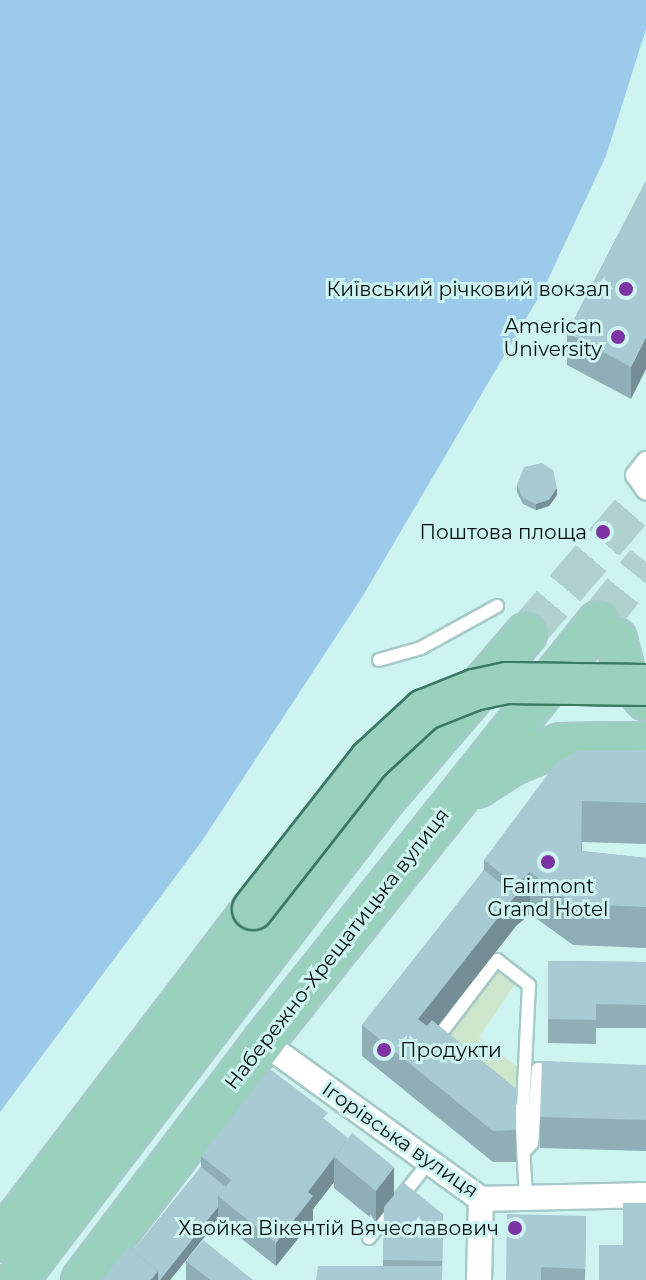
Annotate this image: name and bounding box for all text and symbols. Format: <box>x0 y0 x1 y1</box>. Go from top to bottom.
place label: Київський річковий вокзал <box>326 277 610 301</box>
marker: Київський річковий вокзал <box>617 280 635 298</box>
place label: American University <box>503 314 602 361</box>
marker: American University <box>609 328 627 346</box>
place label: Поштова площа <box>419 520 587 544</box>
marker: Поштова площа <box>594 523 612 541</box>
street label: Набережно-Хрещатицька вулиця <box>220 804 454 1094</box>
marker: Fairmont Grand Hotel <box>539 853 557 871</box>
place label: Fairmont Grand Hotel <box>488 874 608 921</box>
place label: Продукти <box>400 1038 502 1062</box>
marker: Продукти <box>375 1041 393 1059</box>
street label: Ігорівська вулиця <box>317 1077 483 1203</box>
place label: Хвойка Вікентій Вячеславович <box>178 1216 499 1240</box>
marker: Хвойка Вікентій Вячеславович <box>506 1219 524 1237</box>

